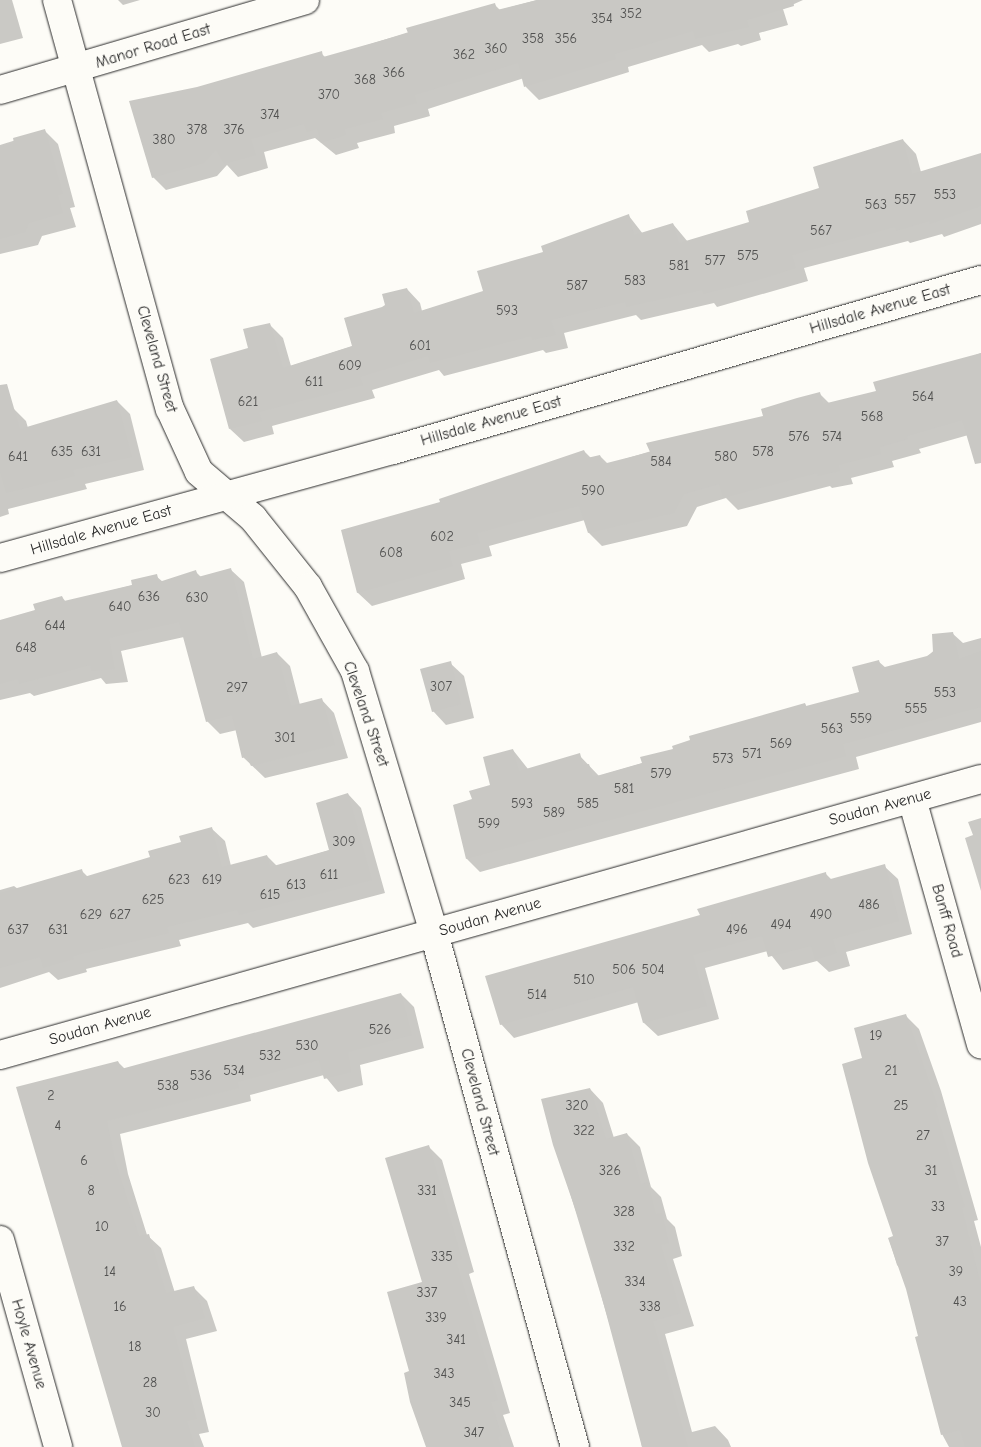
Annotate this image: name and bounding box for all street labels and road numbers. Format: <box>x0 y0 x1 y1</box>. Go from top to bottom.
street label: Manor Road East <box>93 19 213 73</box>
street label: Hillsdale Avenue East <box>807 280 953 338</box>
street label: Cleveland Street <box>133 303 181 415</box>
street label: Hillsdale Avenue East <box>418 392 564 450</box>
street label: Hillsdale Avenue East <box>28 501 174 559</box>
street label: Cleveland Street <box>339 659 393 769</box>
street label: Soudan Avenue <box>827 784 933 830</box>
street label: Banff Road <box>927 882 967 960</box>
street label: Soudan Avenue <box>437 893 543 941</box>
street label: Soudan Avenue <box>47 1002 153 1050</box>
street label: Cleveland Street <box>456 1046 504 1158</box>
street label: Hoyle Avenue <box>7 1297 51 1391</box>

